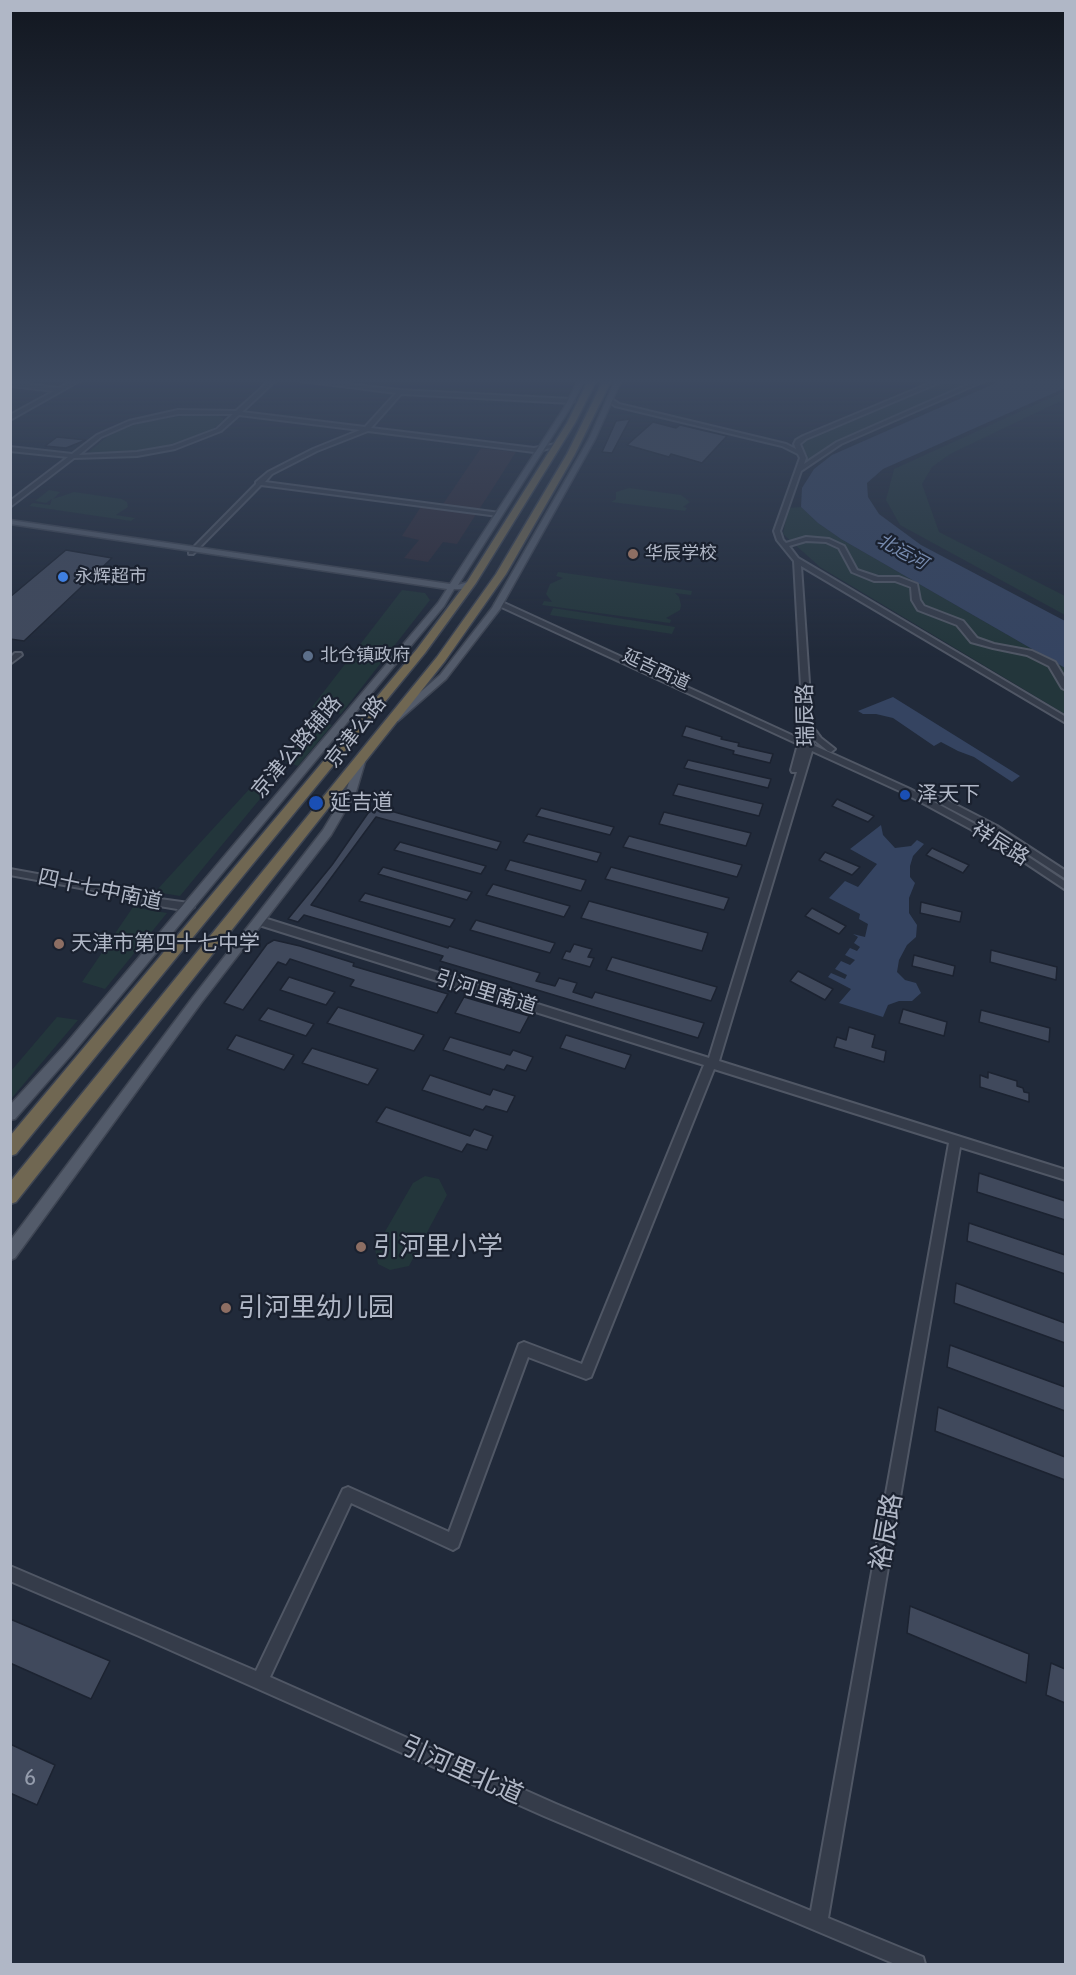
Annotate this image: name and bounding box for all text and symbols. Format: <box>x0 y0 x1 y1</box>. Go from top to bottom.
water label: 北运河 <box>873 529 931 575</box>
place label: 华辰学校 <box>645 543 717 565</box>
marker: 华辰学校 <box>626 547 640 561</box>
place label: 永辉超市 <box>75 566 147 588</box>
marker: 永辉超市 <box>56 570 70 584</box>
place label: 北仓镇政府 <box>320 645 410 667</box>
street label: 延吉西道 <box>619 645 693 695</box>
marker: 北仓镇政府 <box>301 649 315 663</box>
street label: 瑞辰路 <box>793 683 819 747</box>
street label: 京津公路辅路 <box>247 691 347 803</box>
street label: 京津公路 <box>320 691 392 773</box>
place label: 泽天下 <box>917 782 980 808</box>
marker: 泽天下 <box>898 788 912 802</box>
place label: 延吉道 <box>330 790 393 816</box>
marker: 延吉道 <box>307 794 325 812</box>
street label: 祥辰路 <box>967 817 1033 871</box>
street label: 四十七中南道 <box>36 865 164 915</box>
place label: 天津市第四十七中学 <box>71 931 260 957</box>
marker: 天津市第四十七中学 <box>52 937 66 951</box>
street label: 引河里南道 <box>432 966 540 1020</box>
place label: 引河里小学 <box>373 1231 503 1263</box>
marker: 引河里小学 <box>354 1240 368 1254</box>
place label: 引河里幼儿园 <box>238 1292 394 1324</box>
marker: 引河里幼儿园 <box>219 1301 233 1315</box>
street label: 裕辰路 <box>865 1491 909 1573</box>
street label: 引河里北道 <box>396 1730 528 1812</box>
house number: 6 <box>24 1766 36 1792</box>

